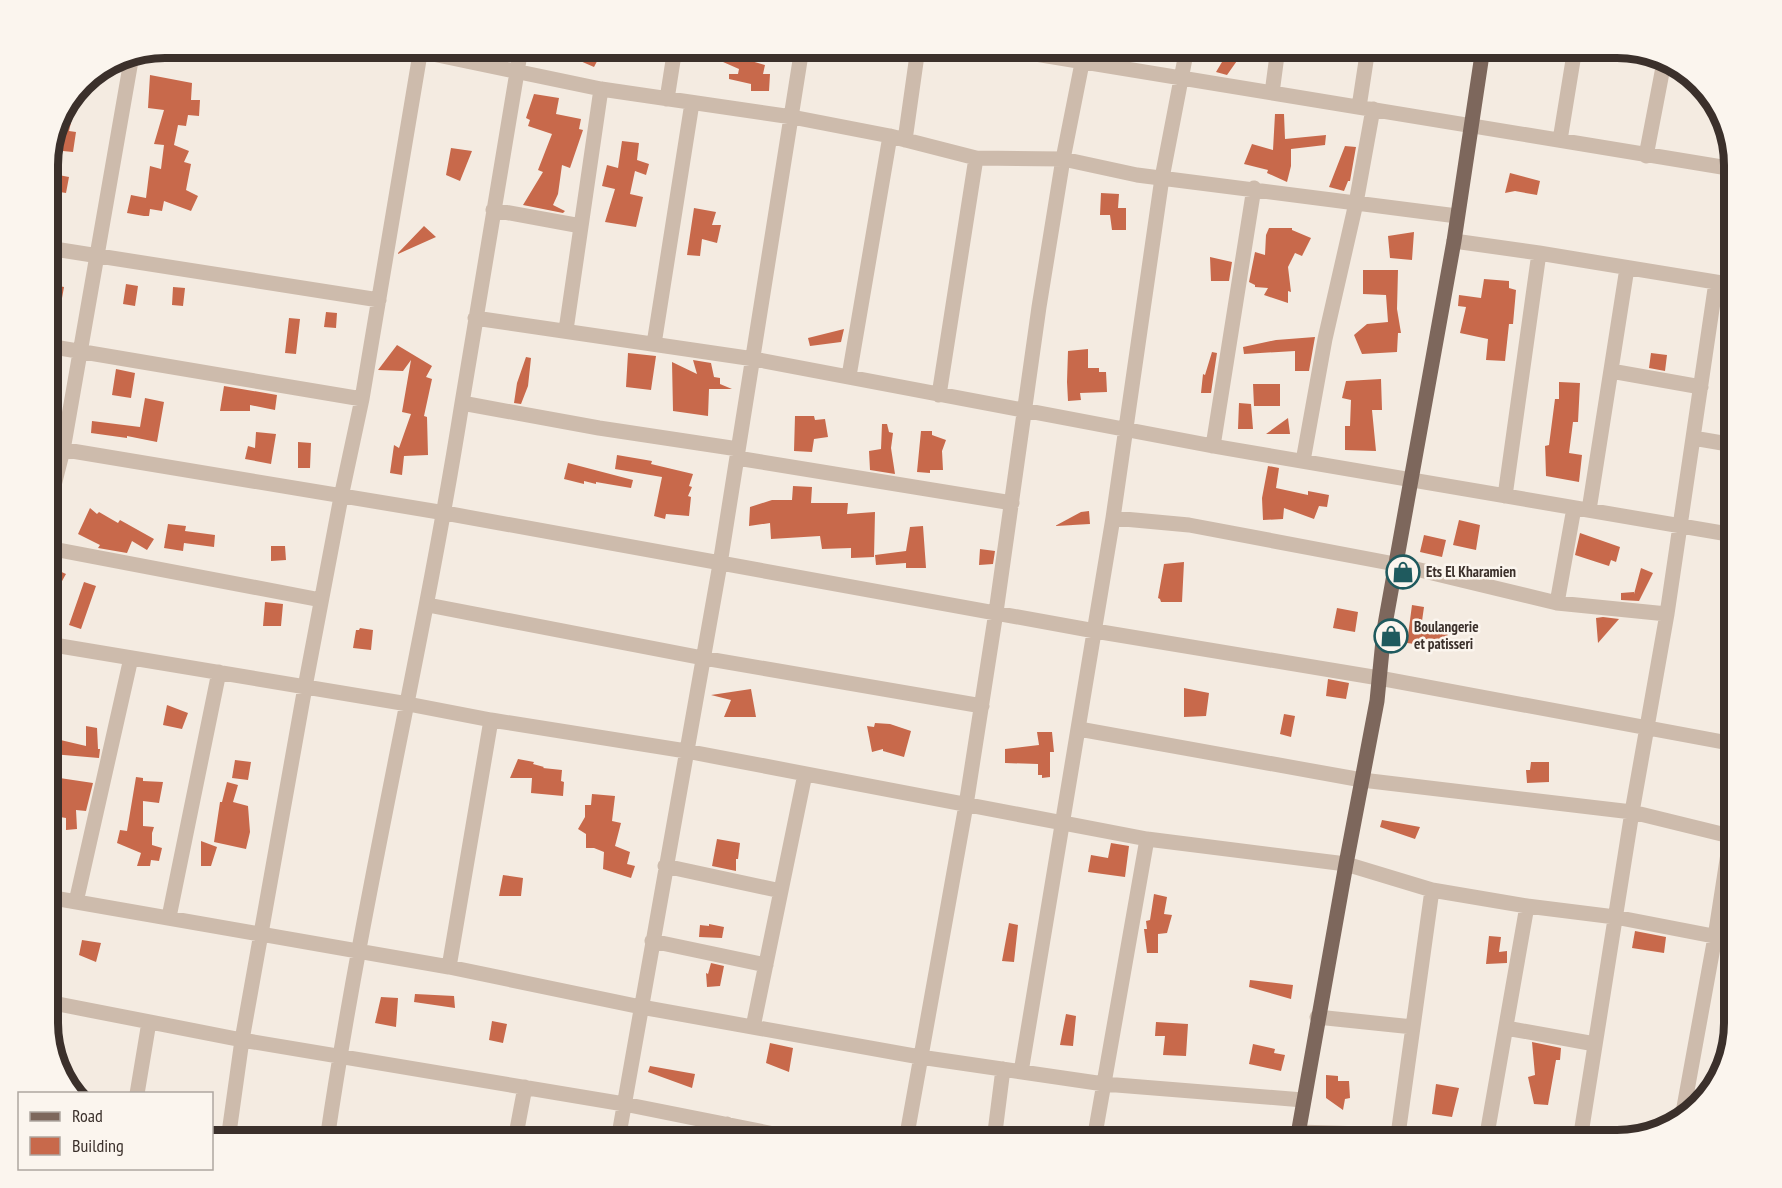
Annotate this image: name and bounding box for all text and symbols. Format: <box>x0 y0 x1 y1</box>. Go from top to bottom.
shop icon: Ets El Kharamien <box>1385 554 1421 590</box>
place label: Ets El Kharamien <box>1426 562 1516 581</box>
place label: Boulangerie et patisseri <box>1414 617 1479 653</box>
shop icon: Boulangerie et patisseri <box>1373 618 1409 654</box>
legend <box>18 1092 213 1170</box>
text: Road <box>72 1104 103 1127</box>
text: Building <box>72 1134 124 1157</box>

